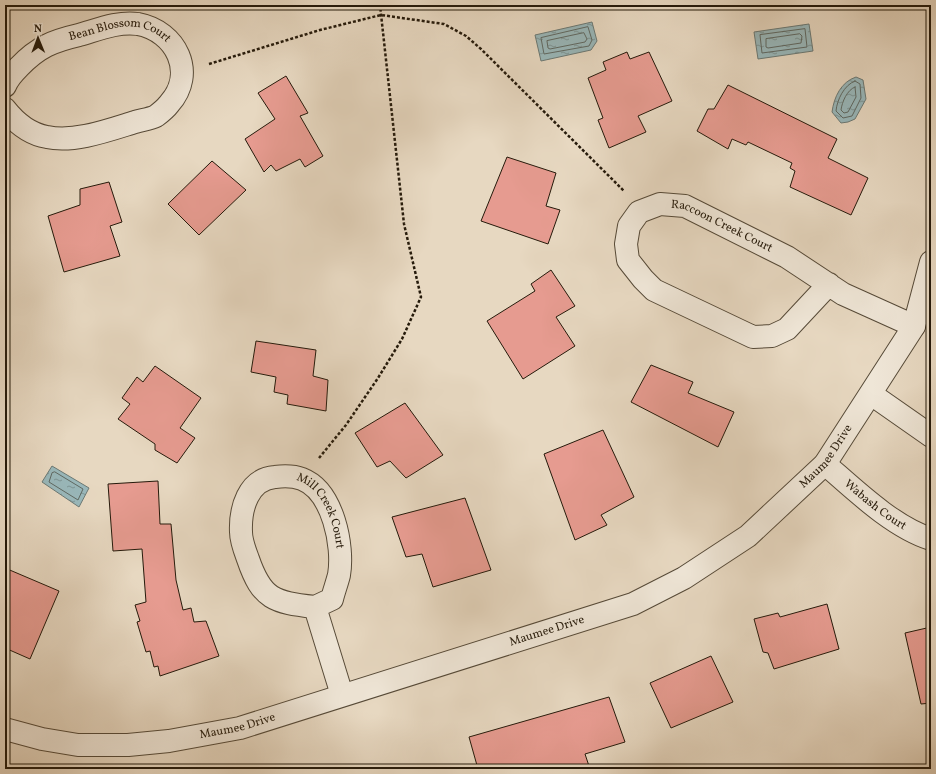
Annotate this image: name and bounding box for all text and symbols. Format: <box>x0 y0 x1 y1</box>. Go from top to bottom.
street label: Bean Blossom Court <box>67 15 175 46</box>
north arrow <box>18 18 58 58</box>
text: N <box>34 22 42 37</box>
street label: Raccoon Creek Court <box>670 197 775 256</box>
street label: Maumee Drive <box>796 421 856 492</box>
street label: Mill Creek Court <box>294 470 348 550</box>
street label: Wabash Court <box>840 476 909 534</box>
street label: Maumee Drive <box>507 612 587 650</box>
street label: Maumee Drive <box>198 709 278 743</box>

